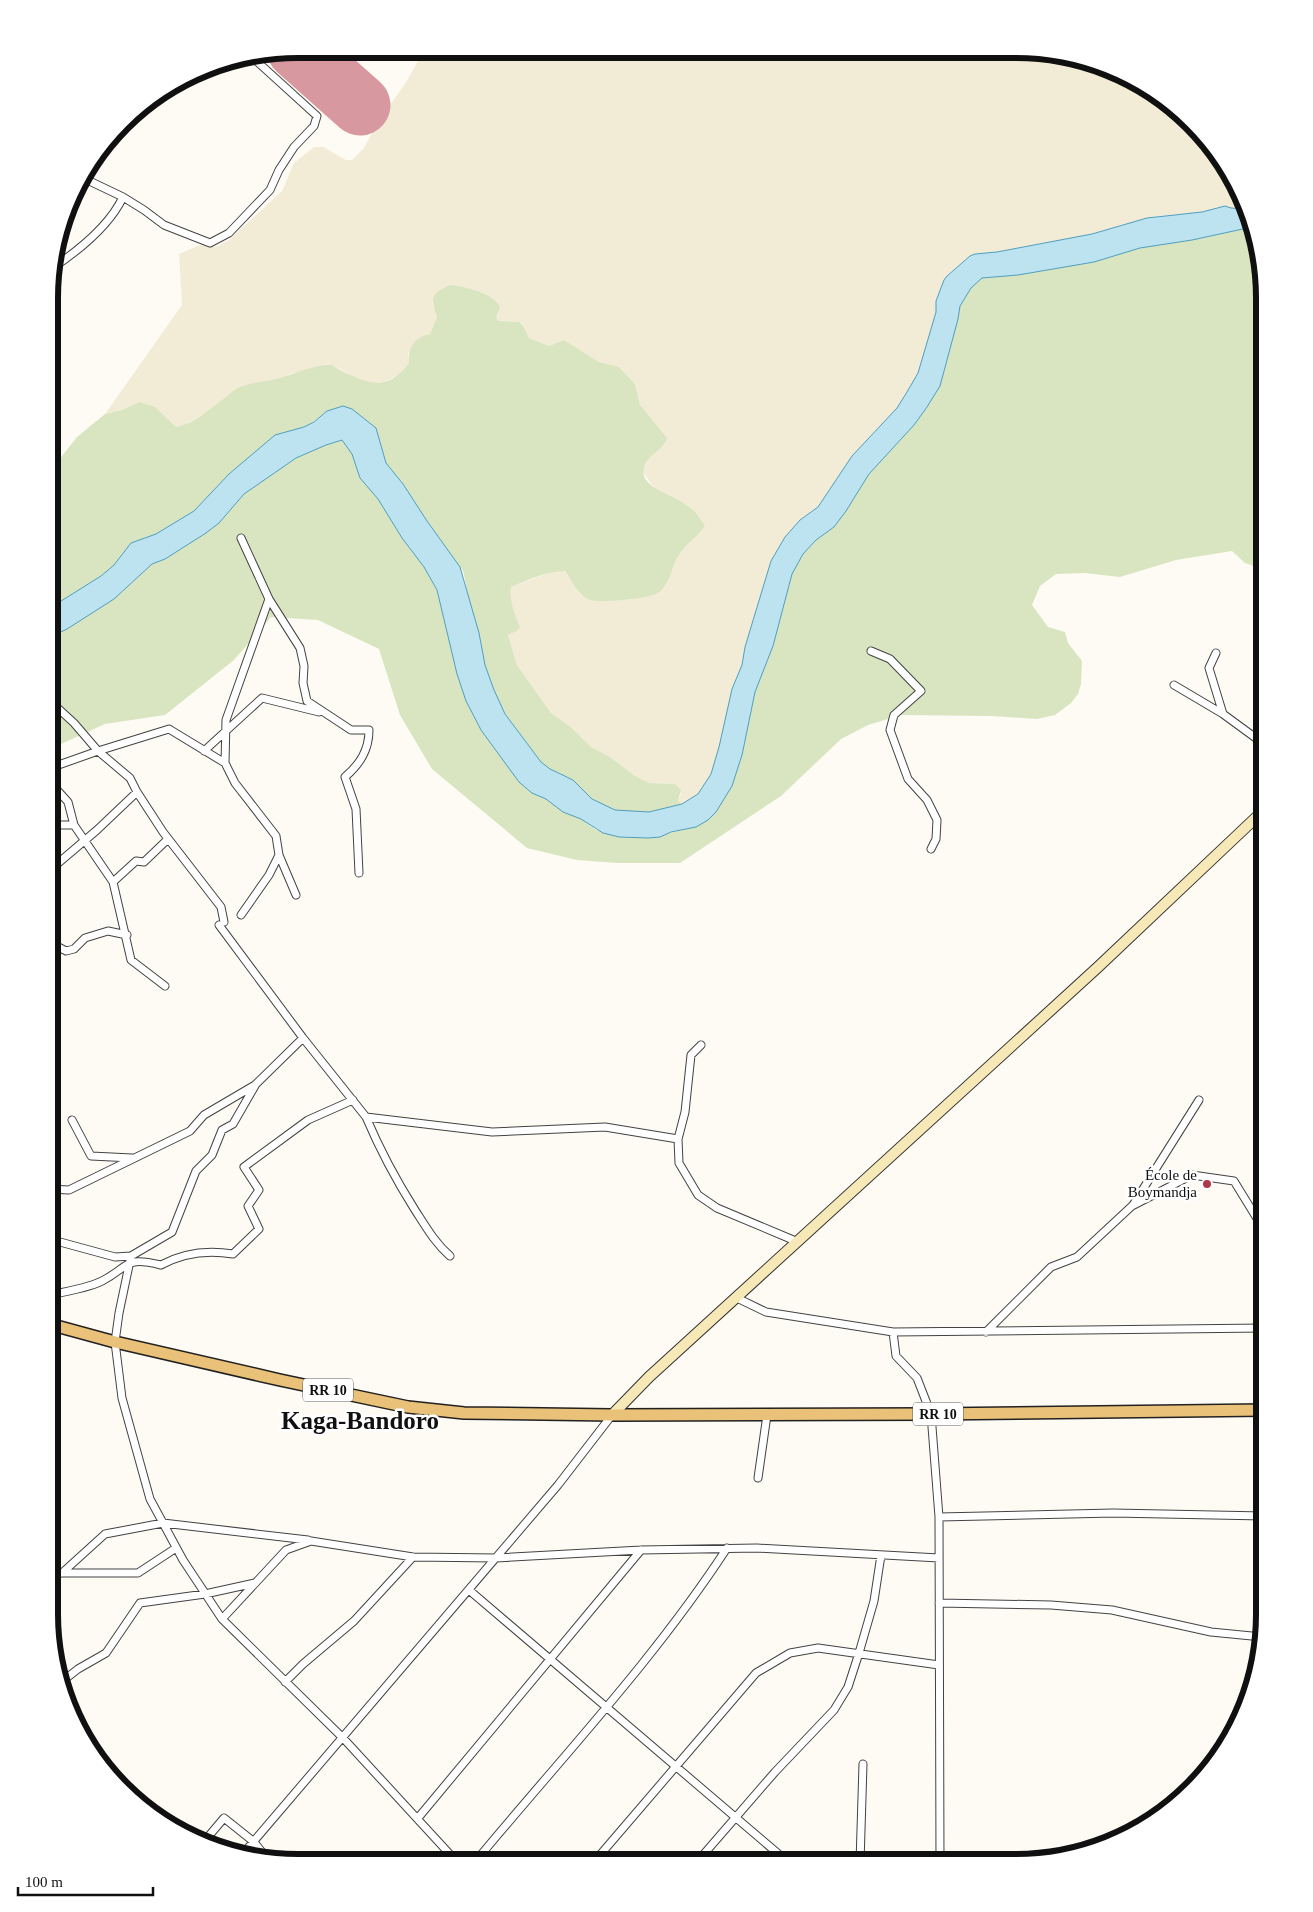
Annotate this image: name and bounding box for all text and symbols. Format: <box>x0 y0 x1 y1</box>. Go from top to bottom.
place label: École de Boymandja <box>1128 1167 1197 1200</box>
marker: École de Boymandja <box>1201 1178 1213 1190</box>
road number: RR 10 <box>303 1378 353 1402</box>
road number: RR 10 <box>913 1402 963 1426</box>
district label: Kaga-Bandoro <box>281 1407 439 1434</box>
scale bar <box>18 1864 152 1896</box>
text: 100 m <box>25 1874 63 1890</box>

